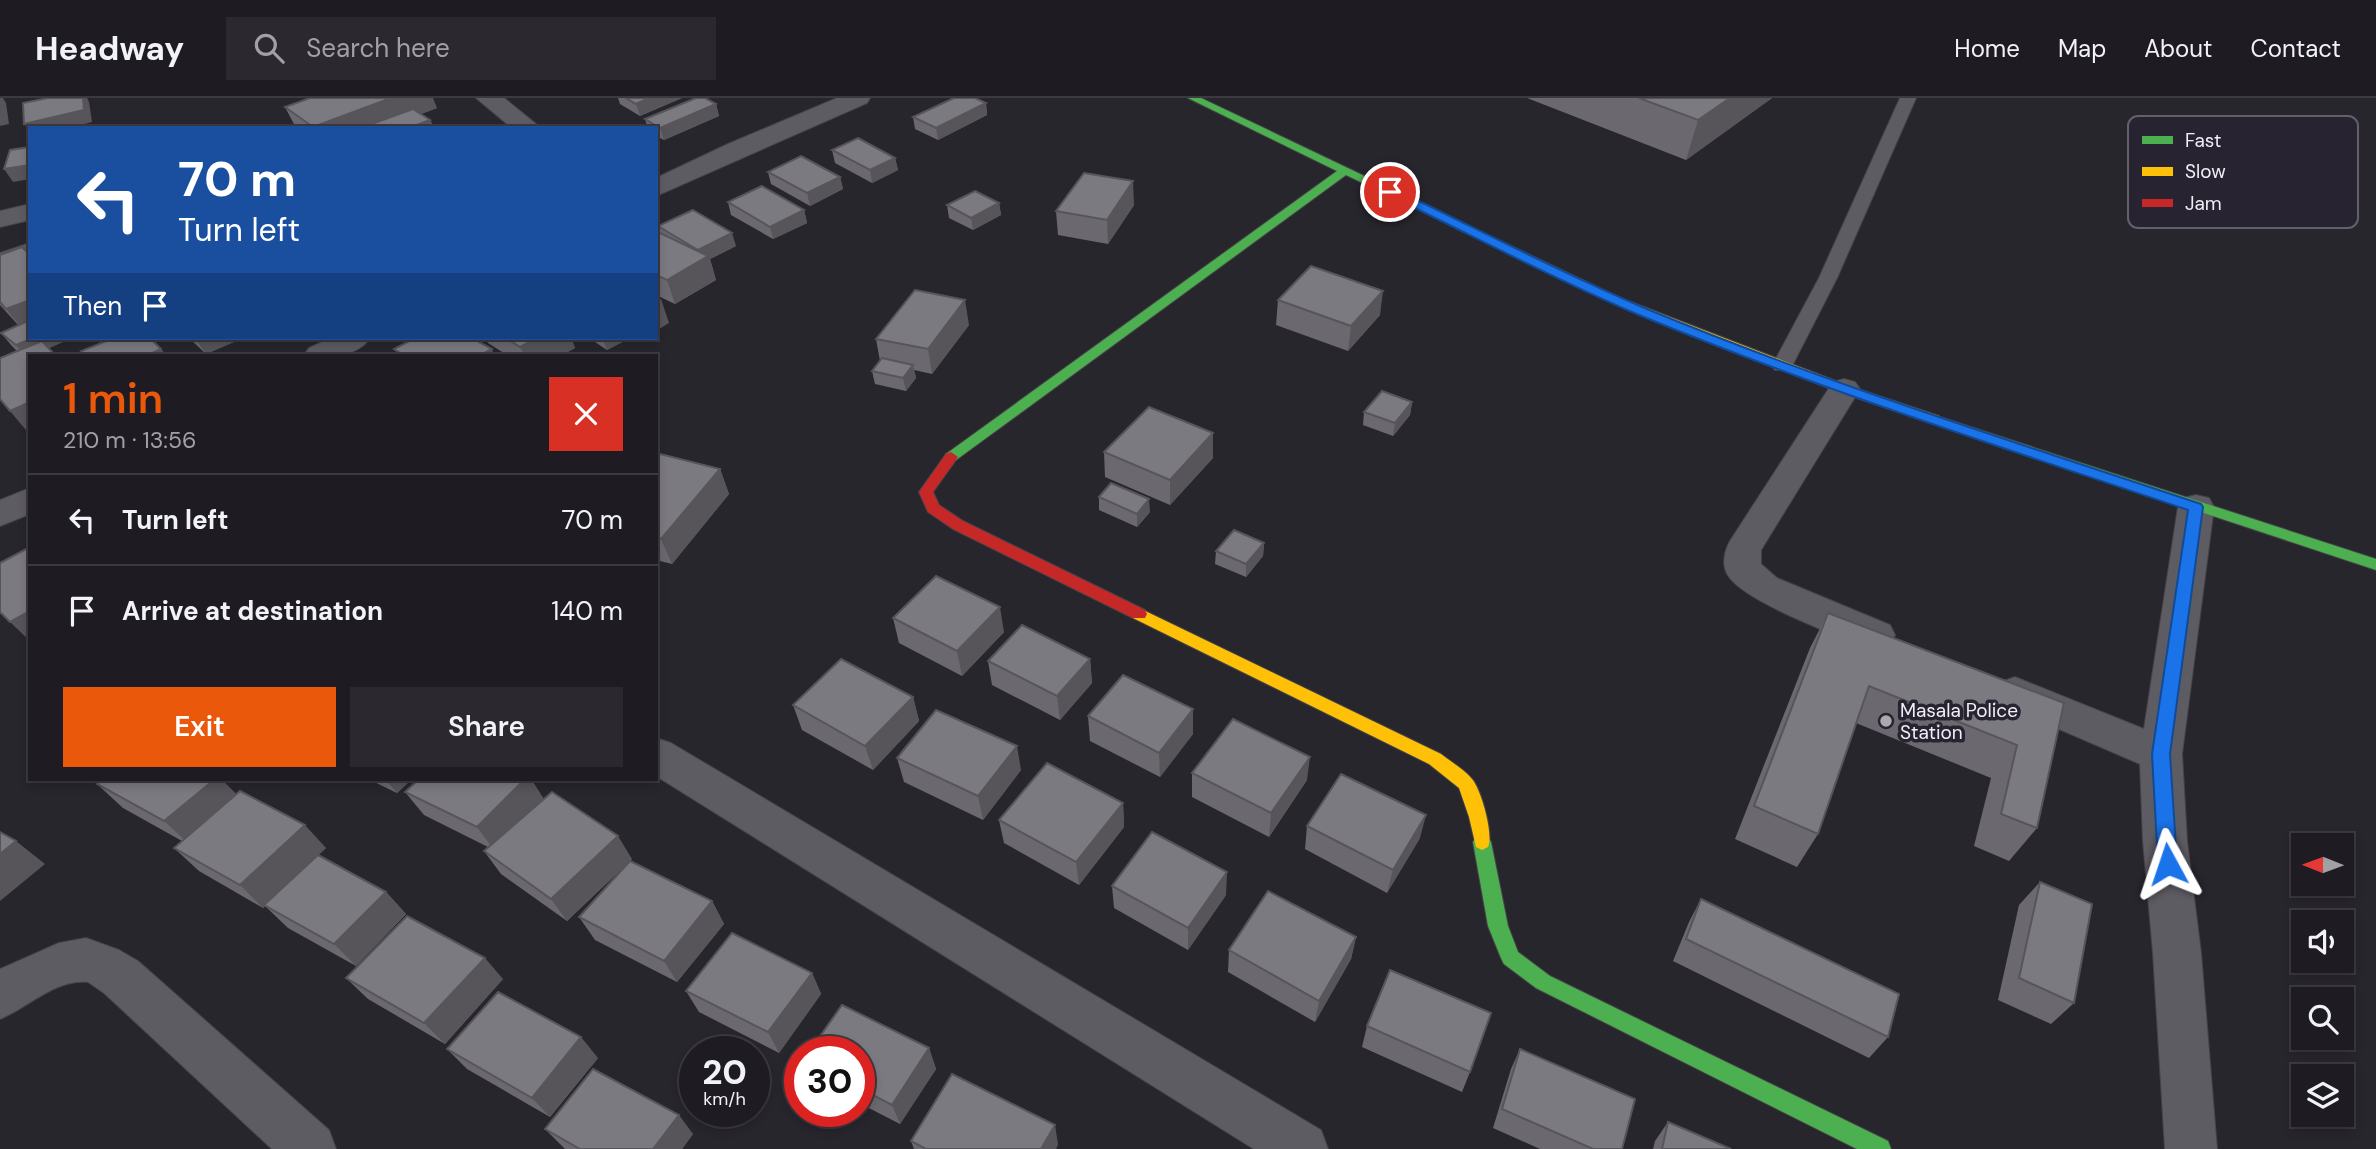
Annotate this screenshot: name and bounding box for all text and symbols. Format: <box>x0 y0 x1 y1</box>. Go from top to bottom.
search box <box>226 17 716 80</box>
text: Headway <box>35 27 184 70</box>
icon: search <box>250 29 288 67</box>
text: Search here <box>306 31 450 65</box>
text: Home <box>1954 33 2020 64</box>
text: Map <box>2058 33 2106 64</box>
text: About <box>2144 33 2213 64</box>
text: Contact <box>2251 33 2341 64</box>
legend <box>2128 116 2358 228</box>
text: Fast <box>2185 128 2221 153</box>
text: 70 m <box>178 147 296 211</box>
icon: left <box>63 154 154 245</box>
text: Slow <box>2185 159 2226 184</box>
pin <box>1360 162 1420 222</box>
icon: arrive <box>1371 173 1409 211</box>
text: Jam <box>2185 191 2222 216</box>
text: Turn left <box>178 209 300 251</box>
icon: arrive <box>136 287 174 325</box>
text: Then <box>63 289 122 323</box>
text: 1 min <box>63 371 163 426</box>
button: close <box>549 377 623 451</box>
text: 210 m · 13:56 <box>63 425 196 455</box>
icon: left <box>63 501 101 539</box>
text: Turn left <box>122 503 229 537</box>
text: 70 m <box>562 503 623 537</box>
icon: arrive <box>63 592 101 630</box>
text: Arrive at destination <box>122 594 383 628</box>
text: 140 m <box>551 594 623 628</box>
button: Exit <box>63 687 336 767</box>
button: Share <box>350 687 623 767</box>
place label: Masala Police Station <box>1900 698 2018 745</box>
marker: Masala Police Station <box>1878 713 1894 729</box>
position arrow <box>2131 827 2205 901</box>
north arrow <box>2291 833 2354 896</box>
map controls <box>2291 833 2354 1127</box>
button: sound <box>2291 910 2354 973</box>
button: search <box>2291 987 2354 1050</box>
speed limit sign: 30 <box>784 1036 875 1127</box>
text: 20 <box>702 1049 747 1095</box>
button: layers <box>2291 1064 2354 1127</box>
text: km/h <box>703 1087 746 1111</box>

